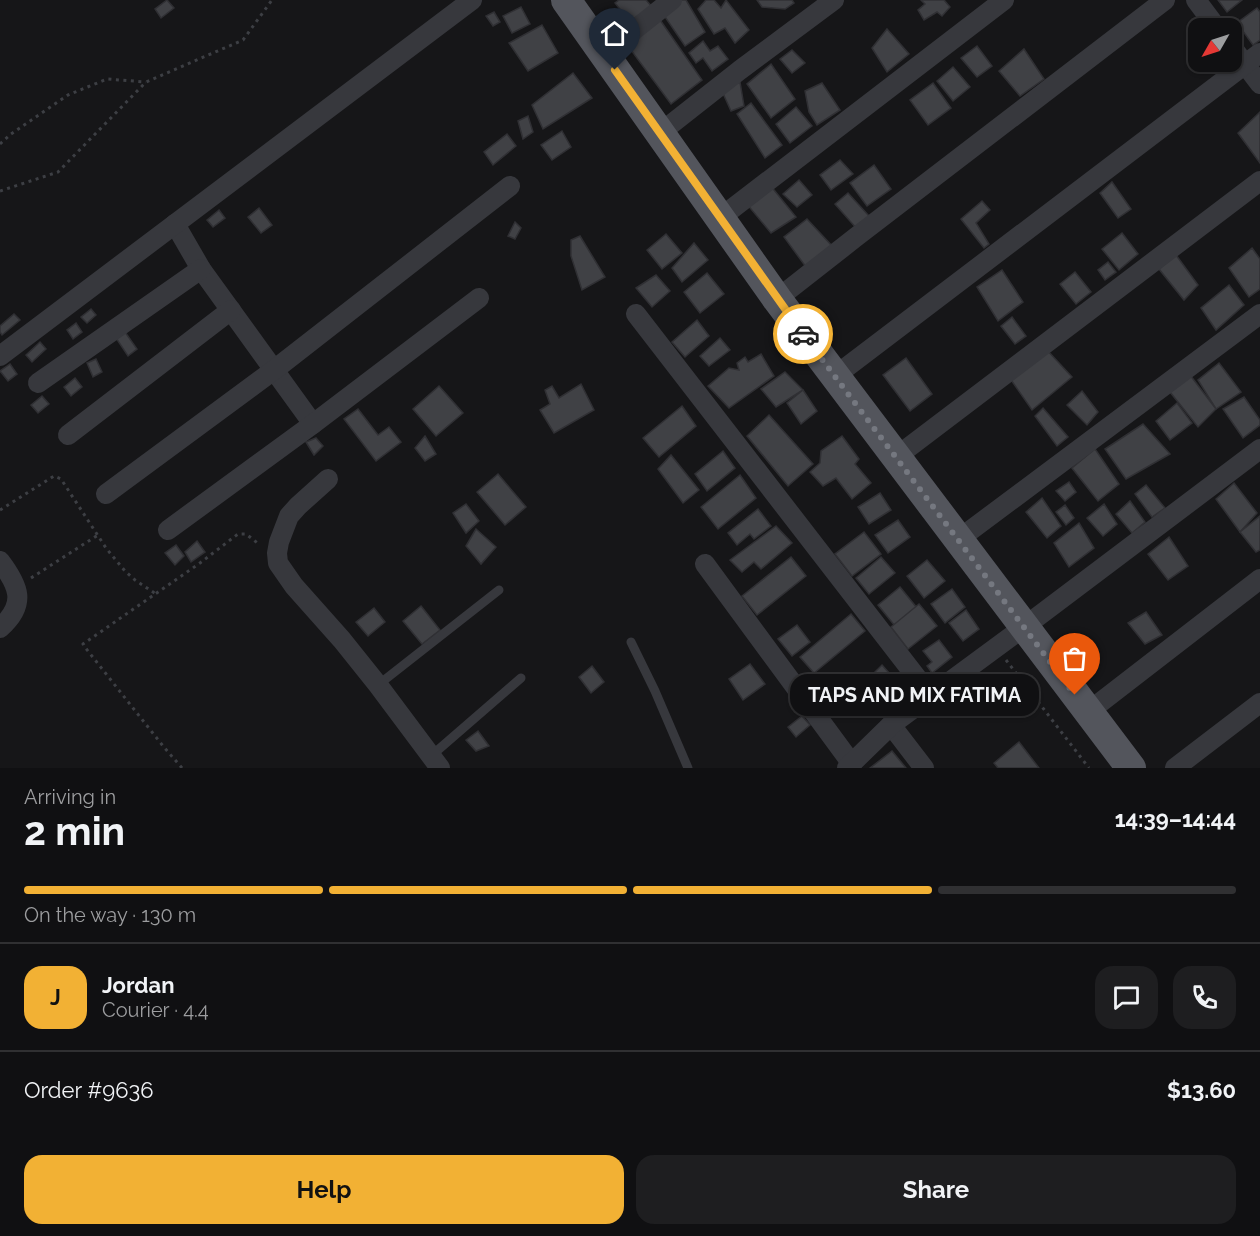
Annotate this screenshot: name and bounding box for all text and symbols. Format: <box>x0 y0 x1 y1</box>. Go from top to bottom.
pin <box>589 8 640 70</box>
icon: home <box>598 17 631 50</box>
north arrow <box>1188 18 1242 72</box>
map controls <box>1188 18 1242 72</box>
courier <box>773 304 833 364</box>
icon: car <box>787 318 820 351</box>
pin <box>1049 633 1100 695</box>
icon: bag <box>1058 642 1091 675</box>
callout: TAPS AND MIX FATIMA <box>790 674 1039 716</box>
text: TAPS AND MIX FATIMA <box>808 683 1021 707</box>
text: Arriving in <box>24 785 116 809</box>
text: 14:39–14:44 <box>1115 806 1236 832</box>
text: 2 min <box>24 808 125 854</box>
text: On the way · 130 m <box>24 903 196 927</box>
button: chat <box>1095 966 1158 1029</box>
button: phone <box>1173 966 1236 1029</box>
text: Jordan <box>102 972 174 998</box>
text: J <box>50 984 61 1010</box>
text: Courier · 4.4 <box>102 998 209 1022</box>
text: Order #9636 <box>24 1077 153 1103</box>
text: $13.60 <box>1167 1077 1236 1103</box>
button: Help <box>24 1155 624 1224</box>
button: Share <box>636 1155 1236 1224</box>

